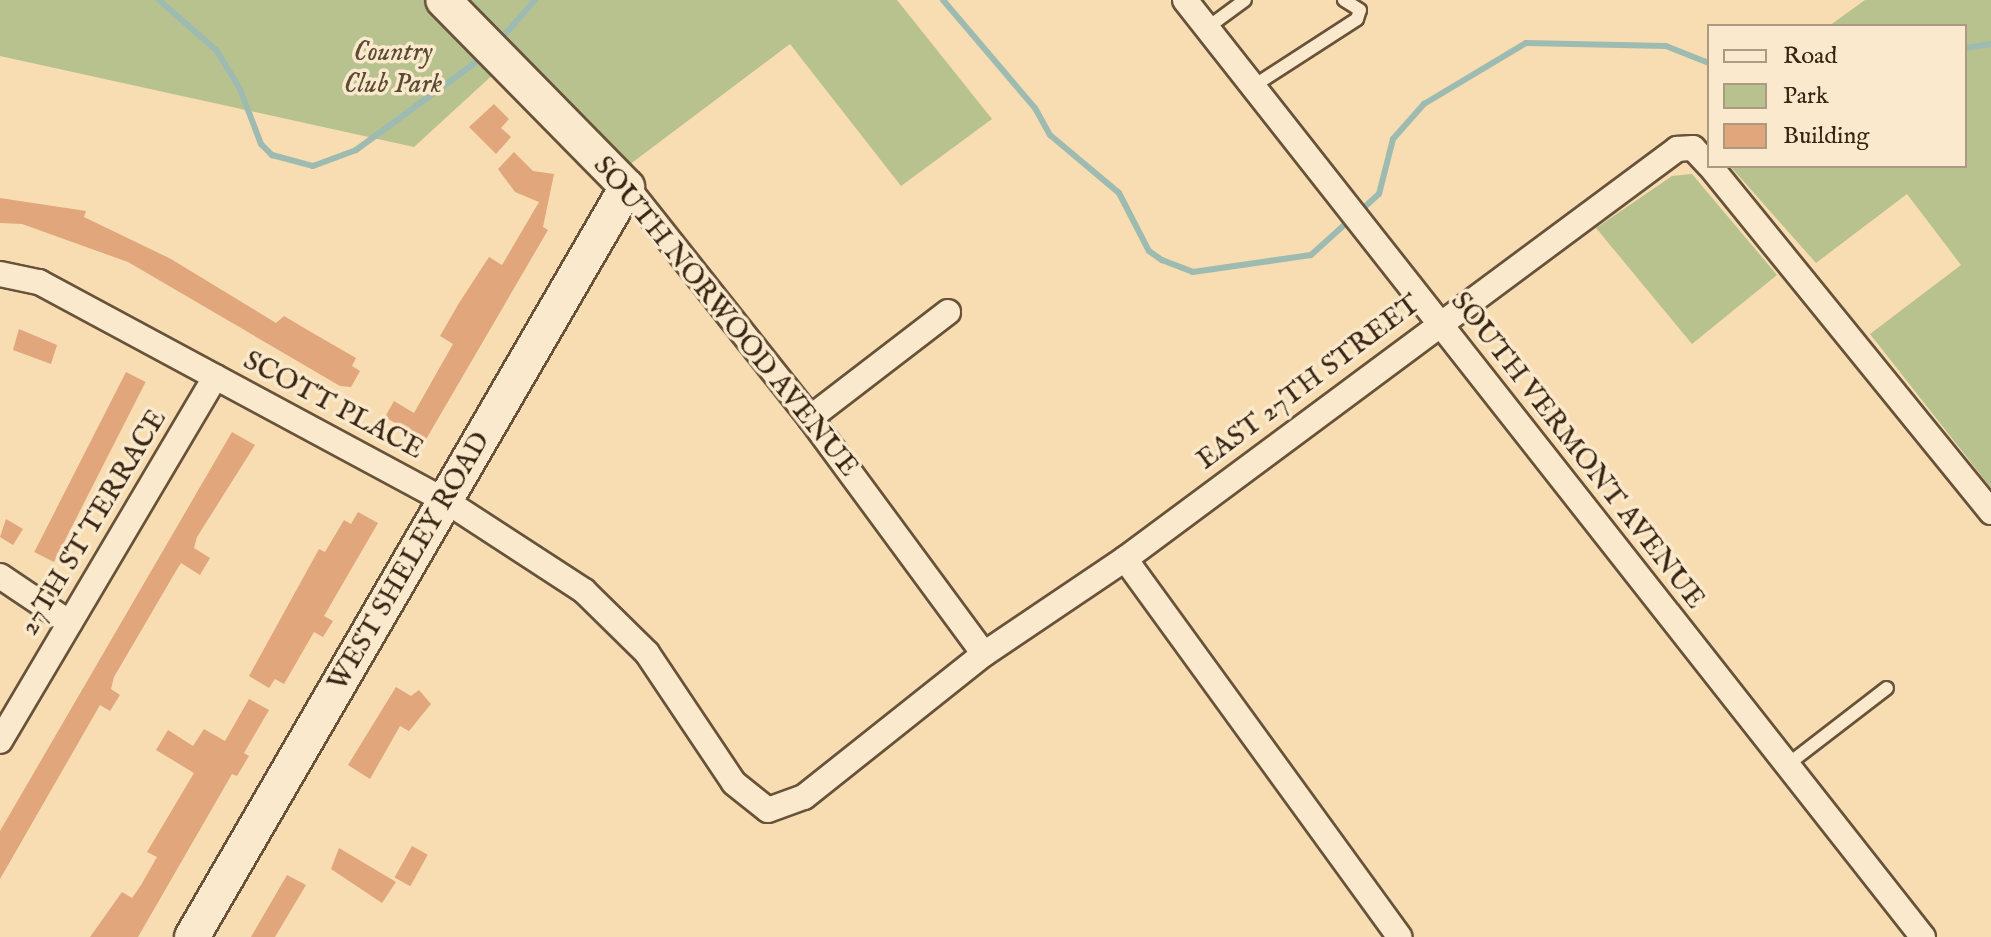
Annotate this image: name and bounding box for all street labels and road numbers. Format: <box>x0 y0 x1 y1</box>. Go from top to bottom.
street label: SOUTH NORWOOD AVENUE <box>585 150 865 484</box>
street label: SOUTH VERMONT AVENUE <box>1443 286 1711 616</box>
street label: EAST 27TH STREET <box>1191 288 1427 478</box>
street label: SCOTT PLACE <box>237 344 429 468</box>
street label: 27TH ST TERRACE <box>13 404 175 642</box>
street label: WEST SHELEY ROAD <box>322 426 498 698</box>

